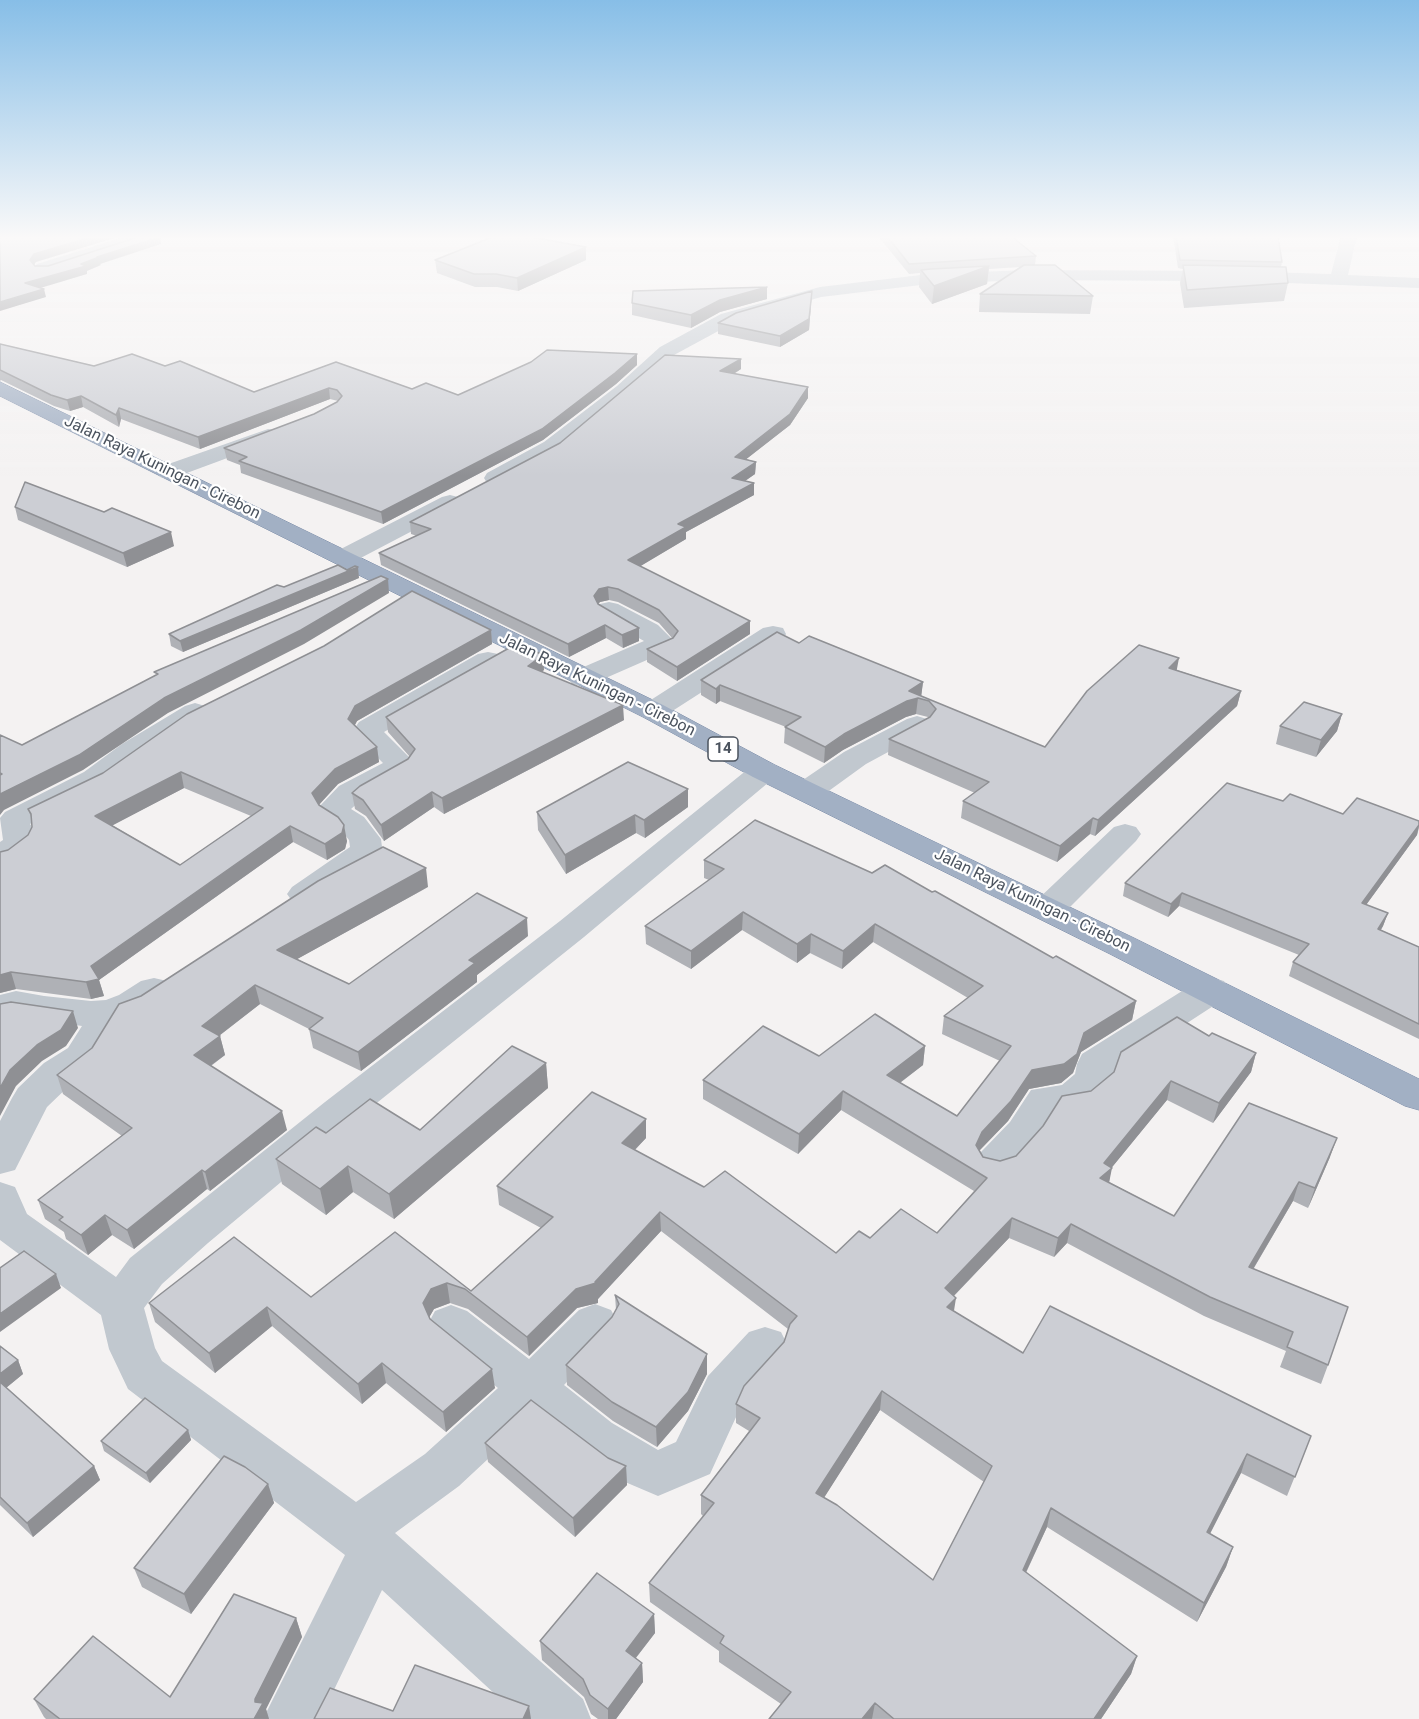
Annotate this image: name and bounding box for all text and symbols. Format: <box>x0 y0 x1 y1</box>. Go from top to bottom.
street label: Jalan Raya Kuningan - Cirebon <box>61 412 263 524</box>
street label: Jalan Raya Kuningan - Cirebon <box>496 629 698 741</box>
road number: 14 <box>708 737 738 761</box>
street label: Jalan Raya Kuningan - Cirebon <box>931 845 1133 957</box>

